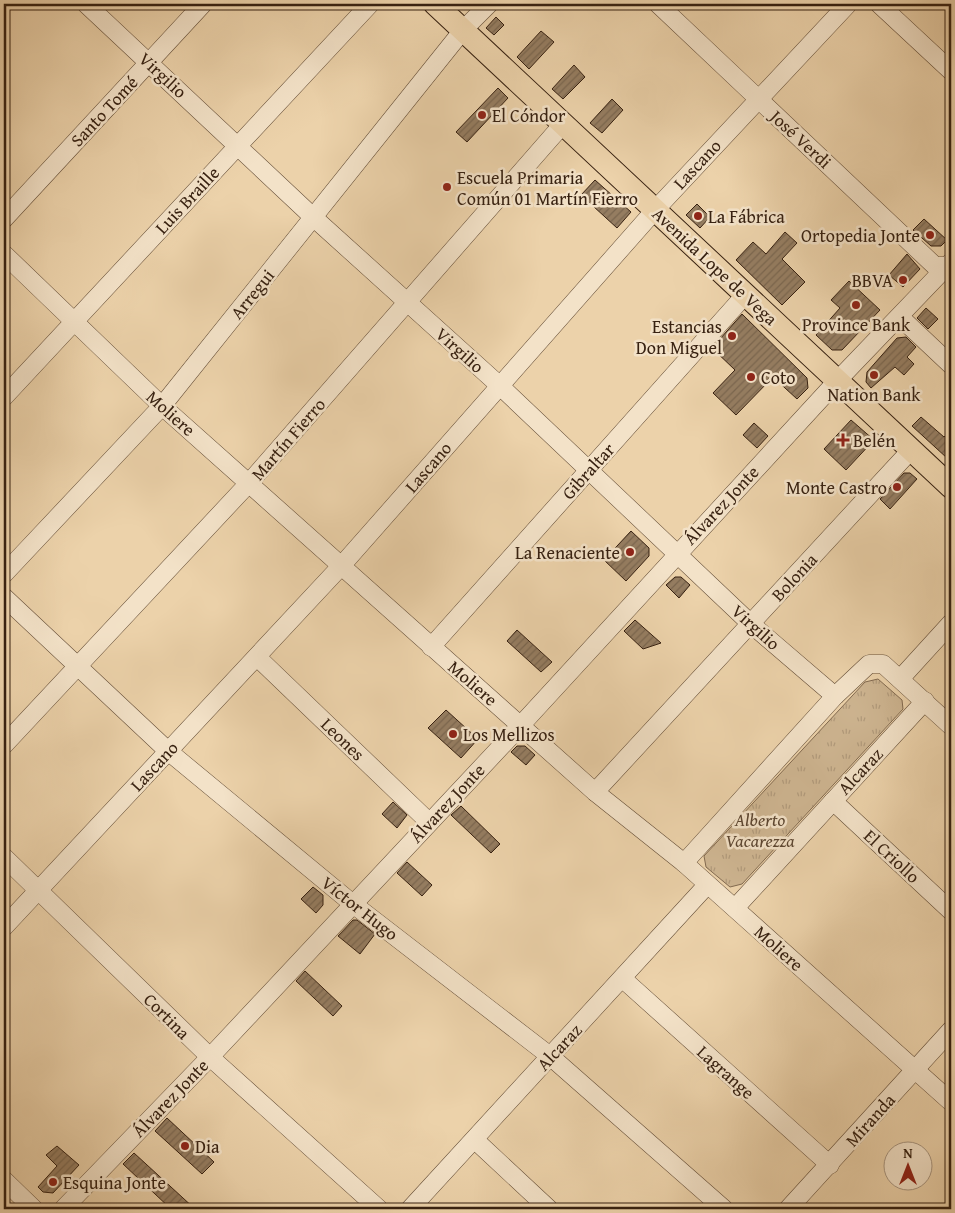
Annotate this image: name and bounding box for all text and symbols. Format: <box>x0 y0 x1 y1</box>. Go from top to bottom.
street label: Virgilio <box>133 45 193 105</box>
street label: Santo Tomé <box>64 69 144 153</box>
place label: El Cóndor <box>492 102 566 129</box>
street label: José Verdi <box>763 102 838 175</box>
marker: El Cóndor <box>476 109 488 121</box>
street label: Lascano <box>667 133 727 195</box>
street label: Luis Braille <box>148 160 226 240</box>
place label: Escuela Primaria Común 01 Martín Fierro <box>457 164 638 212</box>
marker: Escuela Primaria Común 01 Martín Fierro <box>441 181 453 193</box>
street label: Avenida Lope de Vega <box>646 201 784 332</box>
place label: La Fábrica <box>708 203 785 230</box>
marker: La Fábrica <box>692 210 704 222</box>
place label: Ortopedia Jonte <box>801 222 920 249</box>
marker: Ortopedia Jonte <box>924 229 936 241</box>
street label: Arregui <box>223 263 281 325</box>
place label: BBVA <box>852 267 893 294</box>
marker: BBVA <box>897 274 909 286</box>
marker: Province Bank <box>850 299 862 311</box>
place label: Province Bank <box>802 311 911 338</box>
place label: Estancias Don Miguel <box>636 313 722 361</box>
street label: Virgilio <box>430 321 490 379</box>
marker: Estancias Don Miguel <box>726 330 738 342</box>
place label: Coto <box>761 364 796 391</box>
marker: Nation Bank <box>868 369 880 381</box>
marker: Coto <box>745 371 757 383</box>
place label: Nation Bank <box>828 381 921 408</box>
street label: Moliere <box>140 384 202 442</box>
street label: Martín Fierro <box>244 392 332 486</box>
place label: Belén <box>853 427 895 454</box>
marker: Belén <box>837 434 849 446</box>
street label: Lascano <box>398 435 458 499</box>
street label: Gibraltar <box>555 436 621 505</box>
street label: Álvarez Jonte <box>677 459 765 551</box>
place label: Monte Castro <box>786 474 887 501</box>
marker: Monte Castro <box>891 481 903 493</box>
place label: La Renaciente <box>515 539 620 566</box>
marker: La Renaciente <box>624 546 636 558</box>
street label: Bolonia <box>765 546 824 607</box>
street label: Virgilio <box>726 598 786 656</box>
street label: Moliere <box>442 654 504 712</box>
street label: Leones <box>315 711 371 767</box>
place label: Los Mellizos <box>463 721 555 748</box>
marker: Los Mellizos <box>447 728 459 740</box>
street label: Lascano <box>124 735 184 797</box>
street label: Alcaraz <box>831 741 889 801</box>
street label: Álvarez Jonte <box>403 757 491 849</box>
park label: Alberto Vacarezza <box>725 806 795 854</box>
street label: El Criollo <box>858 823 926 889</box>
street label: Víctor Hugo <box>316 869 404 947</box>
street label: Moliere <box>748 919 810 977</box>
street label: Cortina <box>138 987 197 1046</box>
street label: Alcaraz <box>530 1017 588 1077</box>
street label: Lagrange <box>691 1039 761 1105</box>
street label: Álvarez Jonte <box>125 1053 215 1143</box>
street label: Miranda <box>839 1087 902 1153</box>
place label: Dia <box>195 1133 220 1160</box>
marker: Dia <box>179 1140 191 1152</box>
north arrow <box>882 1140 932 1190</box>
text: N <box>903 1143 913 1163</box>
place label: Esquina Jonte <box>63 1169 166 1196</box>
marker: Esquina Jonte <box>47 1176 59 1188</box>

